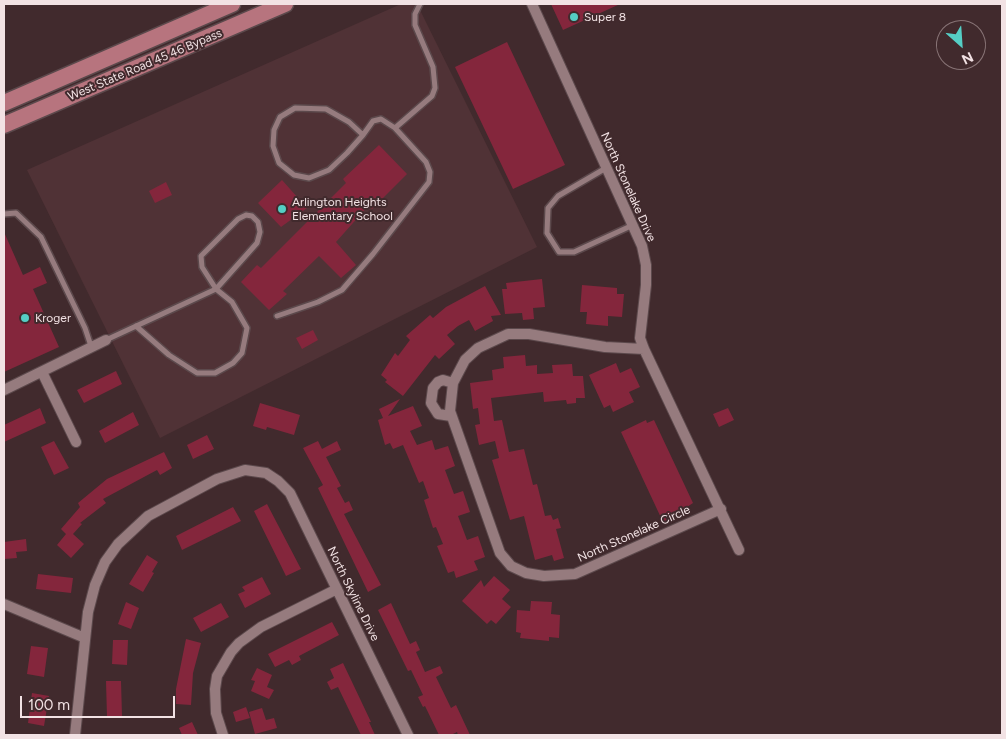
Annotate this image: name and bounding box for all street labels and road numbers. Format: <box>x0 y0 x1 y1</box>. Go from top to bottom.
street label: West State Road 45 46 Bypass <box>66 26 224 104</box>
street label: North Stonelake Drive <box>597 130 659 244</box>
street label: North Stonelake Circle <box>575 503 693 565</box>
street label: North Skyline Drive <box>324 544 382 644</box>

